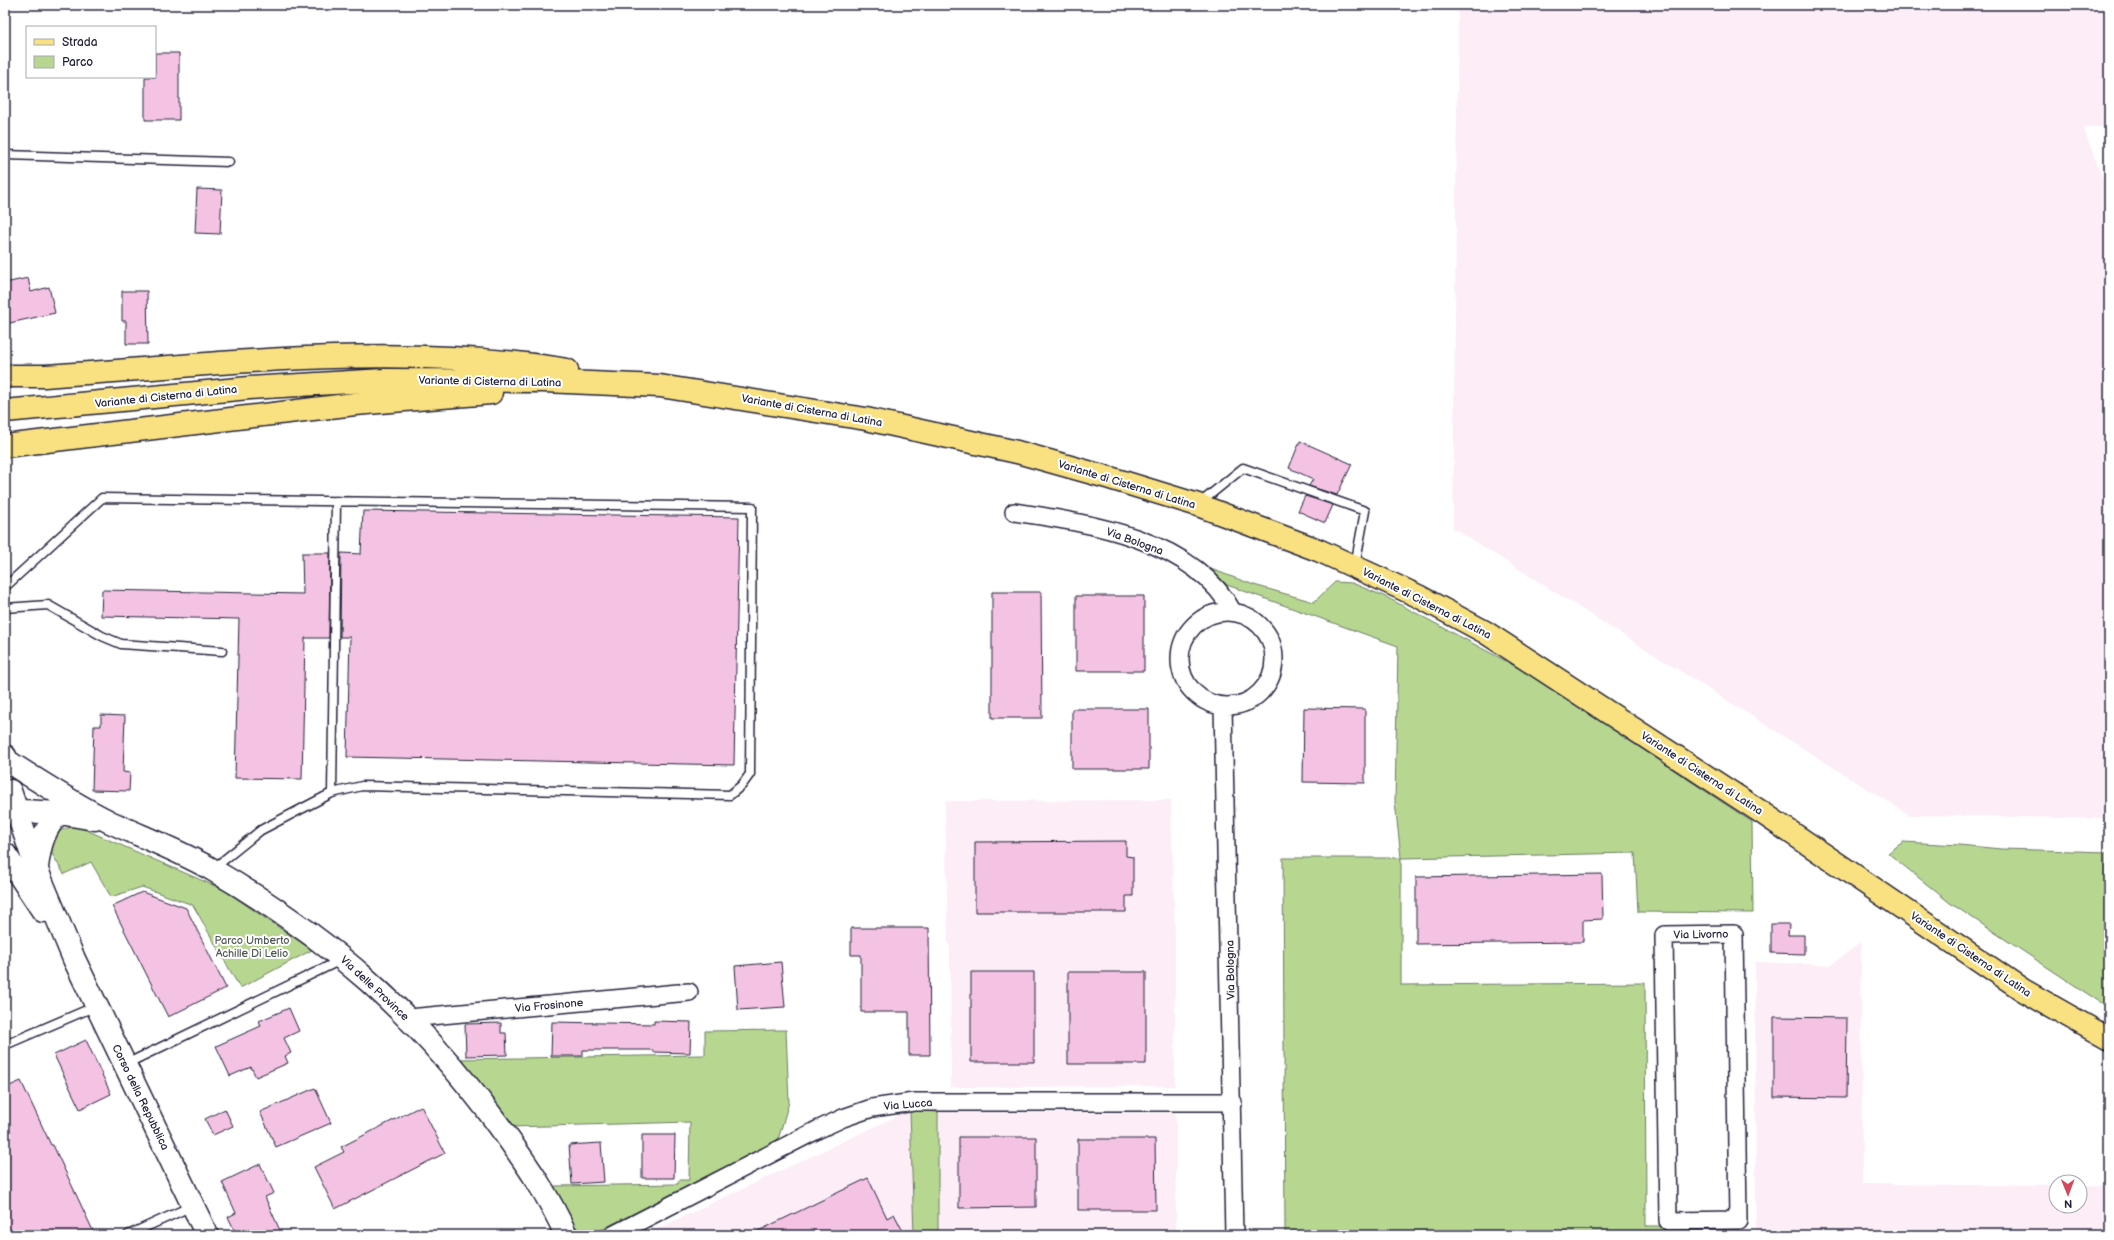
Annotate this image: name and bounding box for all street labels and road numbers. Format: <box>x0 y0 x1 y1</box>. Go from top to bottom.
street label: Variante di Cisterna di Latina <box>419 374 561 389</box>
street label: Variante di Cisterna di Latina <box>94 383 238 410</box>
street label: Variante di Cisterna di Latina <box>740 392 883 429</box>
street label: Variante di Cisterna di Latina <box>1057 457 1197 512</box>
street label: Via Bologna <box>1105 525 1165 558</box>
street label: Variante di Cisterna di Latina <box>1360 565 1493 642</box>
street label: Variante di Cisterna di Latina <box>1638 729 1765 818</box>
street label: Variante di Cisterna di Latina <box>1908 909 2034 1000</box>
street label: Via Livorno <box>1673 928 1729 941</box>
street label: Via Bologna <box>1223 940 1238 1000</box>
street label: Via delle Province <box>338 953 412 1024</box>
street label: Via Frosinone <box>514 996 584 1015</box>
street label: Corso della Repubblica <box>109 1042 172 1152</box>
street label: Via Lucca <box>883 1096 933 1113</box>

